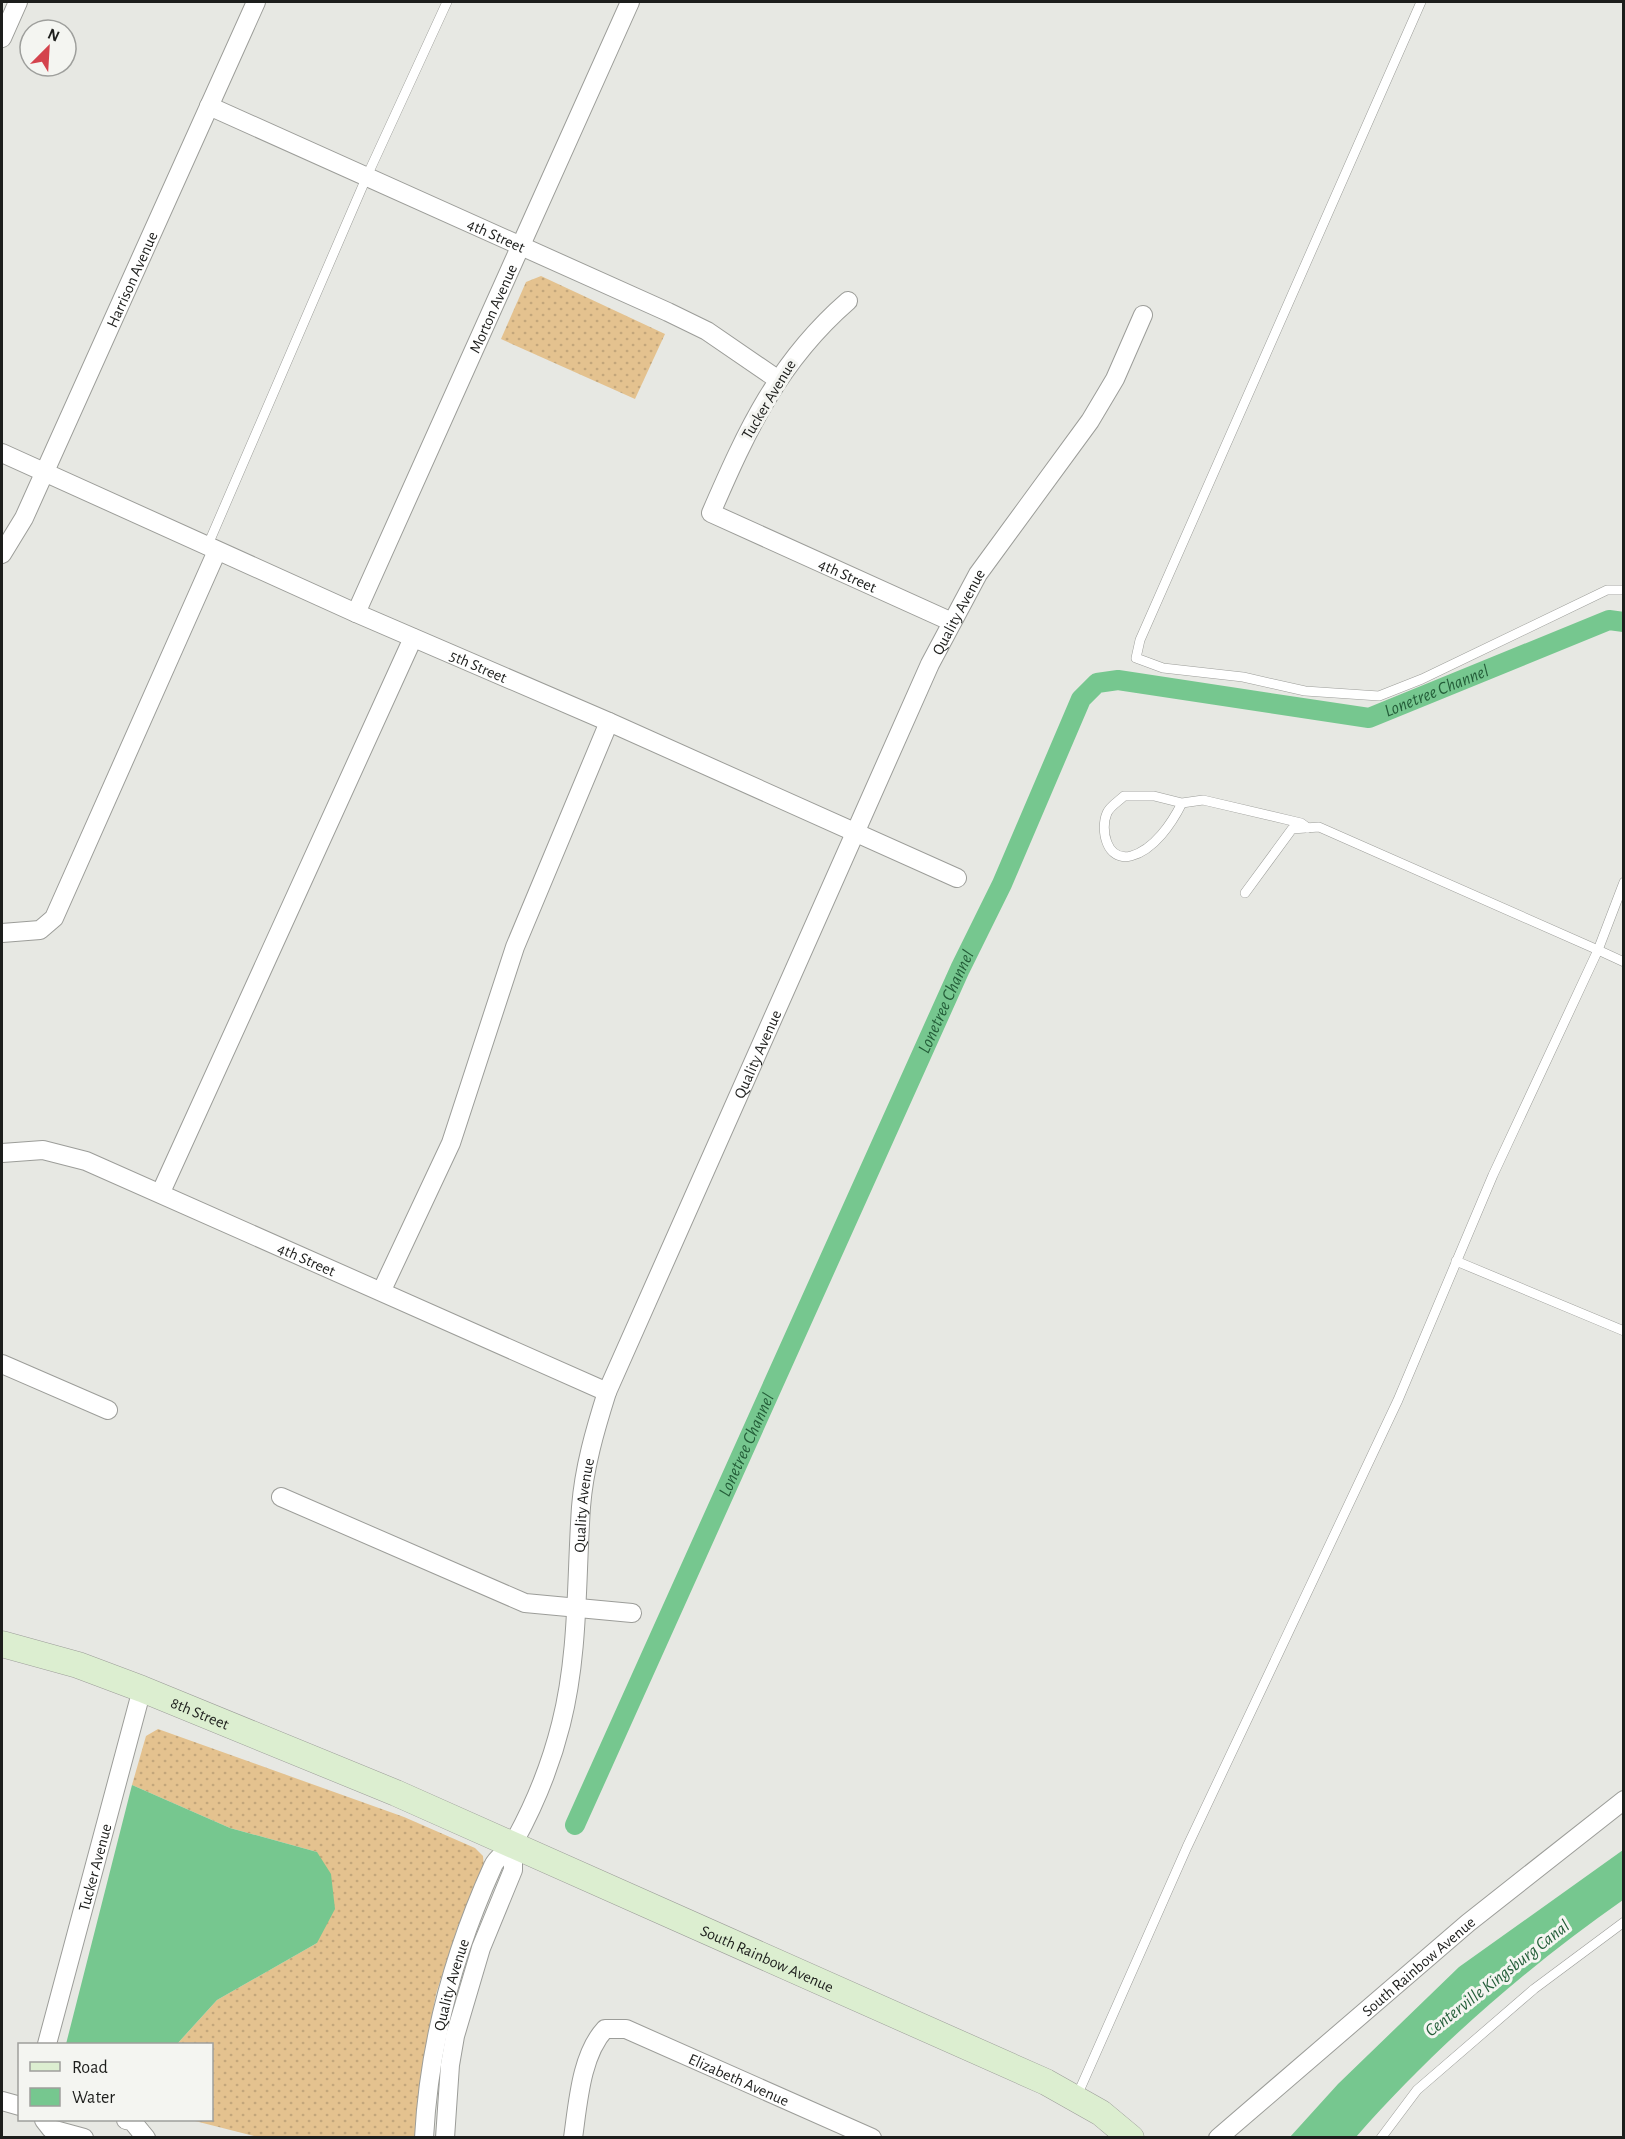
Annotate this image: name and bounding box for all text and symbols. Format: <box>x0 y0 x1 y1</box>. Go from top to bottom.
north arrow <box>18 18 78 78</box>
text: N <box>45 26 62 45</box>
street label: 4th Street <box>465 216 527 256</box>
street label: Harrison Avenue <box>104 229 161 330</box>
street label: Morton Avenue <box>467 262 520 355</box>
street label: Tucker Avenue <box>739 357 799 442</box>
street label: 4th Street <box>816 556 879 596</box>
street label: Quality Avenue <box>929 566 988 658</box>
street label: 5th Street <box>447 647 509 686</box>
water label: Lonetree Channel <box>1382 662 1492 721</box>
water label: Lonetree Channel <box>915 948 978 1056</box>
street label: Quality Avenue <box>731 1008 784 1101</box>
street label: 4th Street <box>275 1240 338 1280</box>
water label: Lonetree Channel <box>716 1391 778 1499</box>
street label: Quality Avenue <box>572 1457 597 1553</box>
street label: 8th Street <box>168 1695 231 1733</box>
street label: Tucker Avenue <box>76 1822 115 1913</box>
street label: South Rainbow Avenue <box>1359 1914 1478 2019</box>
water label: Centerville Kingsburg Canal <box>1422 1917 1573 2041</box>
street label: South Rainbow Avenue <box>698 1923 836 1995</box>
street label: Quality Avenue <box>431 1937 472 2033</box>
legend <box>18 2043 213 2121</box>
street label: Elizabeth Avenue <box>686 2051 791 2109</box>
text: Road <box>72 2059 108 2077</box>
text: Water <box>72 2089 115 2107</box>

